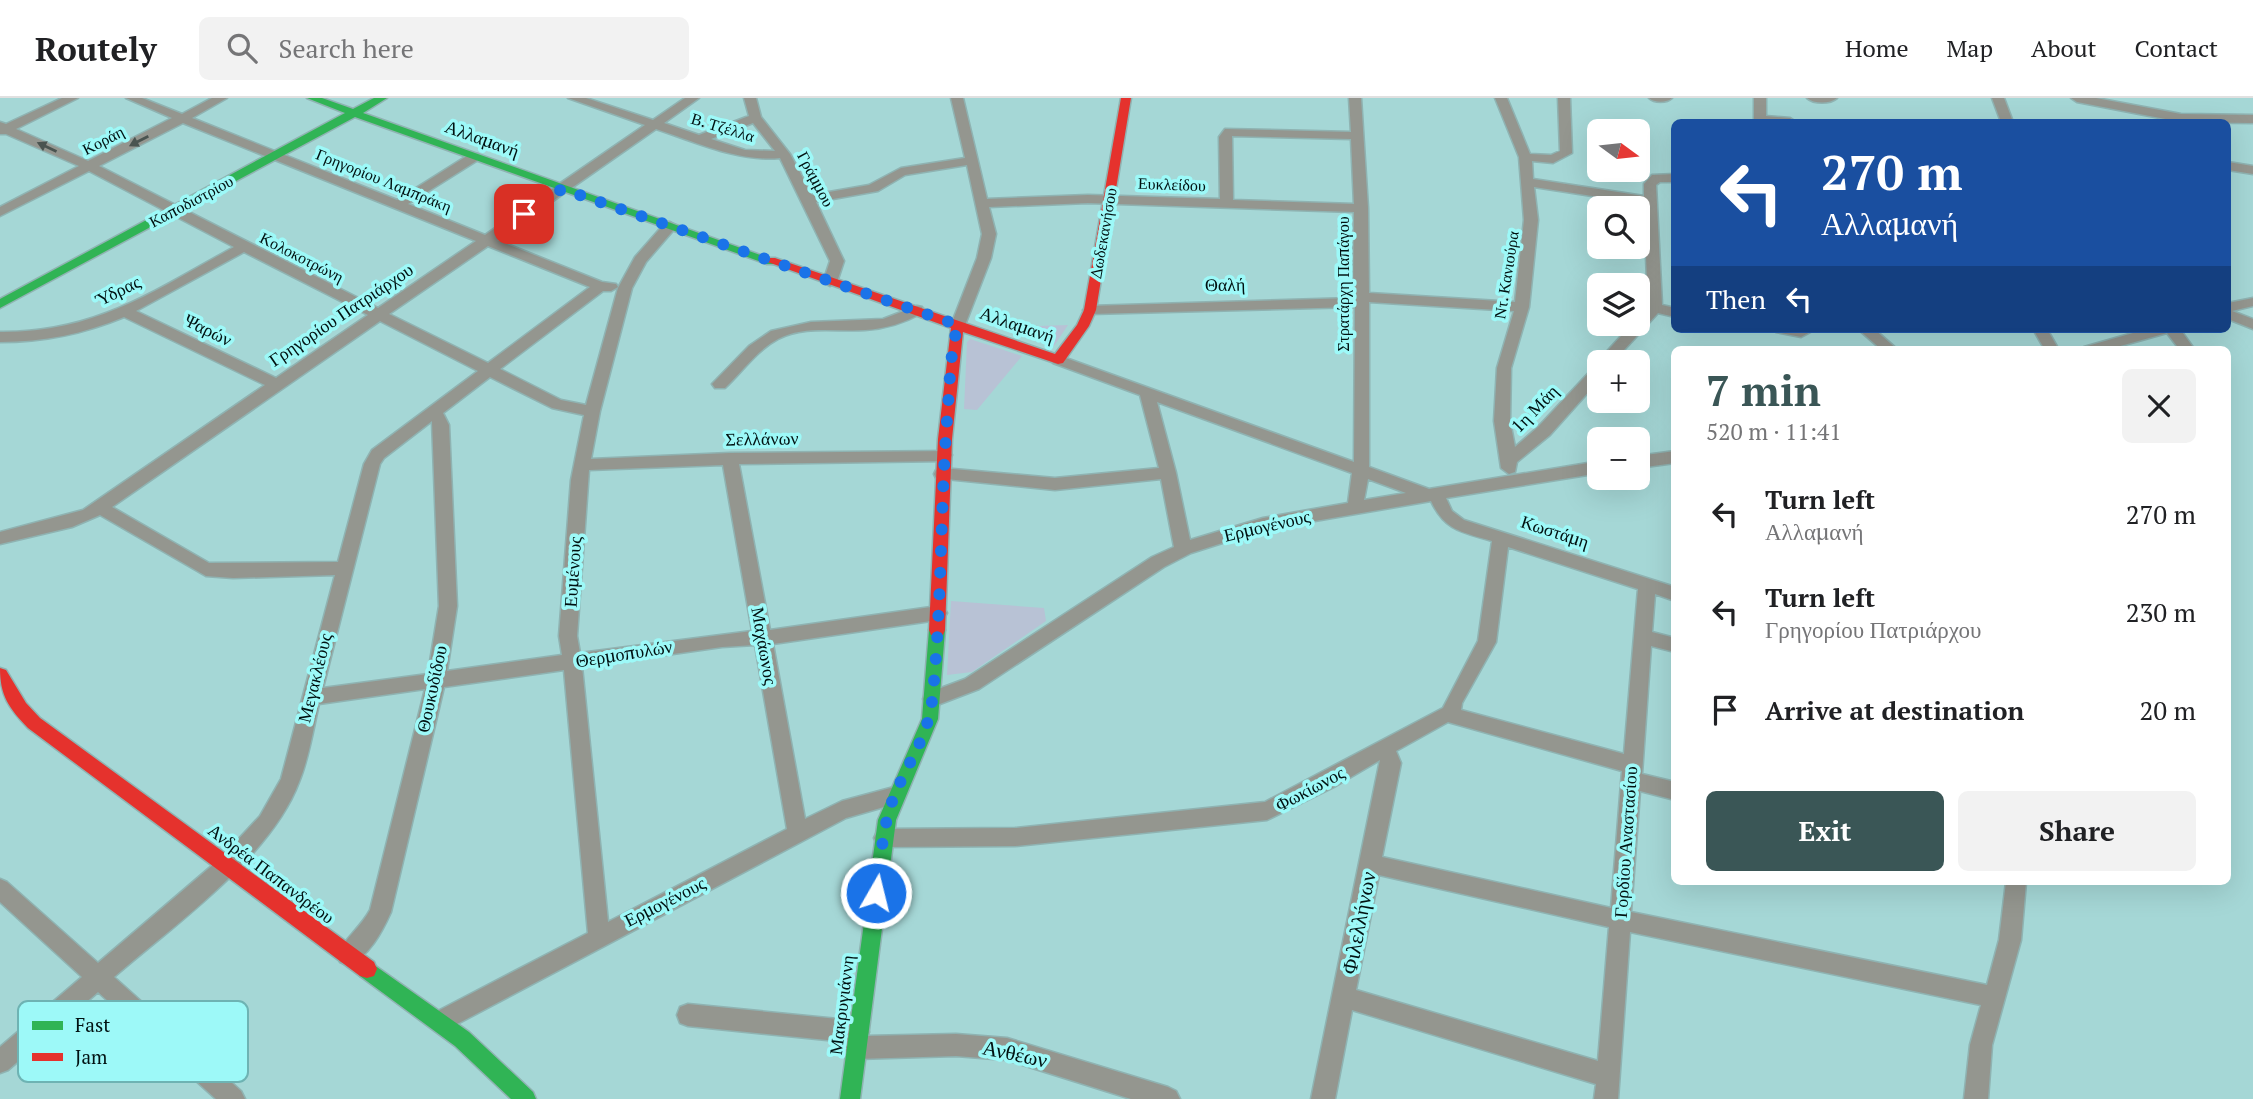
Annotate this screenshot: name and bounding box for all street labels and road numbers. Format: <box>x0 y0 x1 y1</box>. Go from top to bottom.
street label: Β. Τζέλλα <box>689 107 758 147</box>
street label: Αλλαμανή <box>442 114 523 163</box>
street label: Κοράη <box>78 120 128 160</box>
street label: Γρηγορίου Λαμπράκη <box>313 143 455 217</box>
street label: Γράμμου <box>792 147 840 211</box>
street label: Καποδιστρίου <box>145 170 237 232</box>
street label: Ευκλείδου <box>1138 172 1206 196</box>
street label: Δωδεκανήσου <box>1084 186 1122 280</box>
street label: Στρατάρχη Παπάγου <box>1332 216 1354 352</box>
street label: Κολοκοτρώνη <box>256 226 348 288</box>
street label: Ντ. Κανιούρα <box>1488 229 1524 321</box>
street label: Γρηγορίου Πατριάρχου <box>264 257 417 371</box>
street label: Ύδρας <box>90 269 144 312</box>
street label: Θαλή <box>1205 272 1245 296</box>
street label: Αλλαμανή <box>977 300 1058 348</box>
street label: Ψαρών <box>180 307 236 351</box>
street label: 1η Μάη <box>1505 379 1563 438</box>
street label: Σελλάνων <box>725 425 799 451</box>
street label: Ερμογένους <box>1221 503 1312 547</box>
street label: Κωστάμη <box>1518 509 1592 553</box>
street label: Ευμένους <box>558 536 586 608</box>
street label: Μαχάωνος <box>746 605 784 687</box>
street label: Μεγακλέους <box>291 631 337 725</box>
street label: Θερμοπυλών <box>574 634 674 672</box>
street label: Θουκυδίδου <box>410 643 452 735</box>
street label: Φωκίωνος <box>1271 760 1348 816</box>
street label: Γορδίου Αναστασίου <box>1608 765 1642 919</box>
street label: Ανδρέα Παπανδρέου <box>203 818 340 929</box>
street label: Φιλελλήνων <box>1334 869 1382 977</box>
street label: Ερμογένους <box>620 870 709 932</box>
street label: Μακρυγιάννη <box>823 954 859 1056</box>
street label: Ανθέων <box>980 1033 1050 1074</box>

